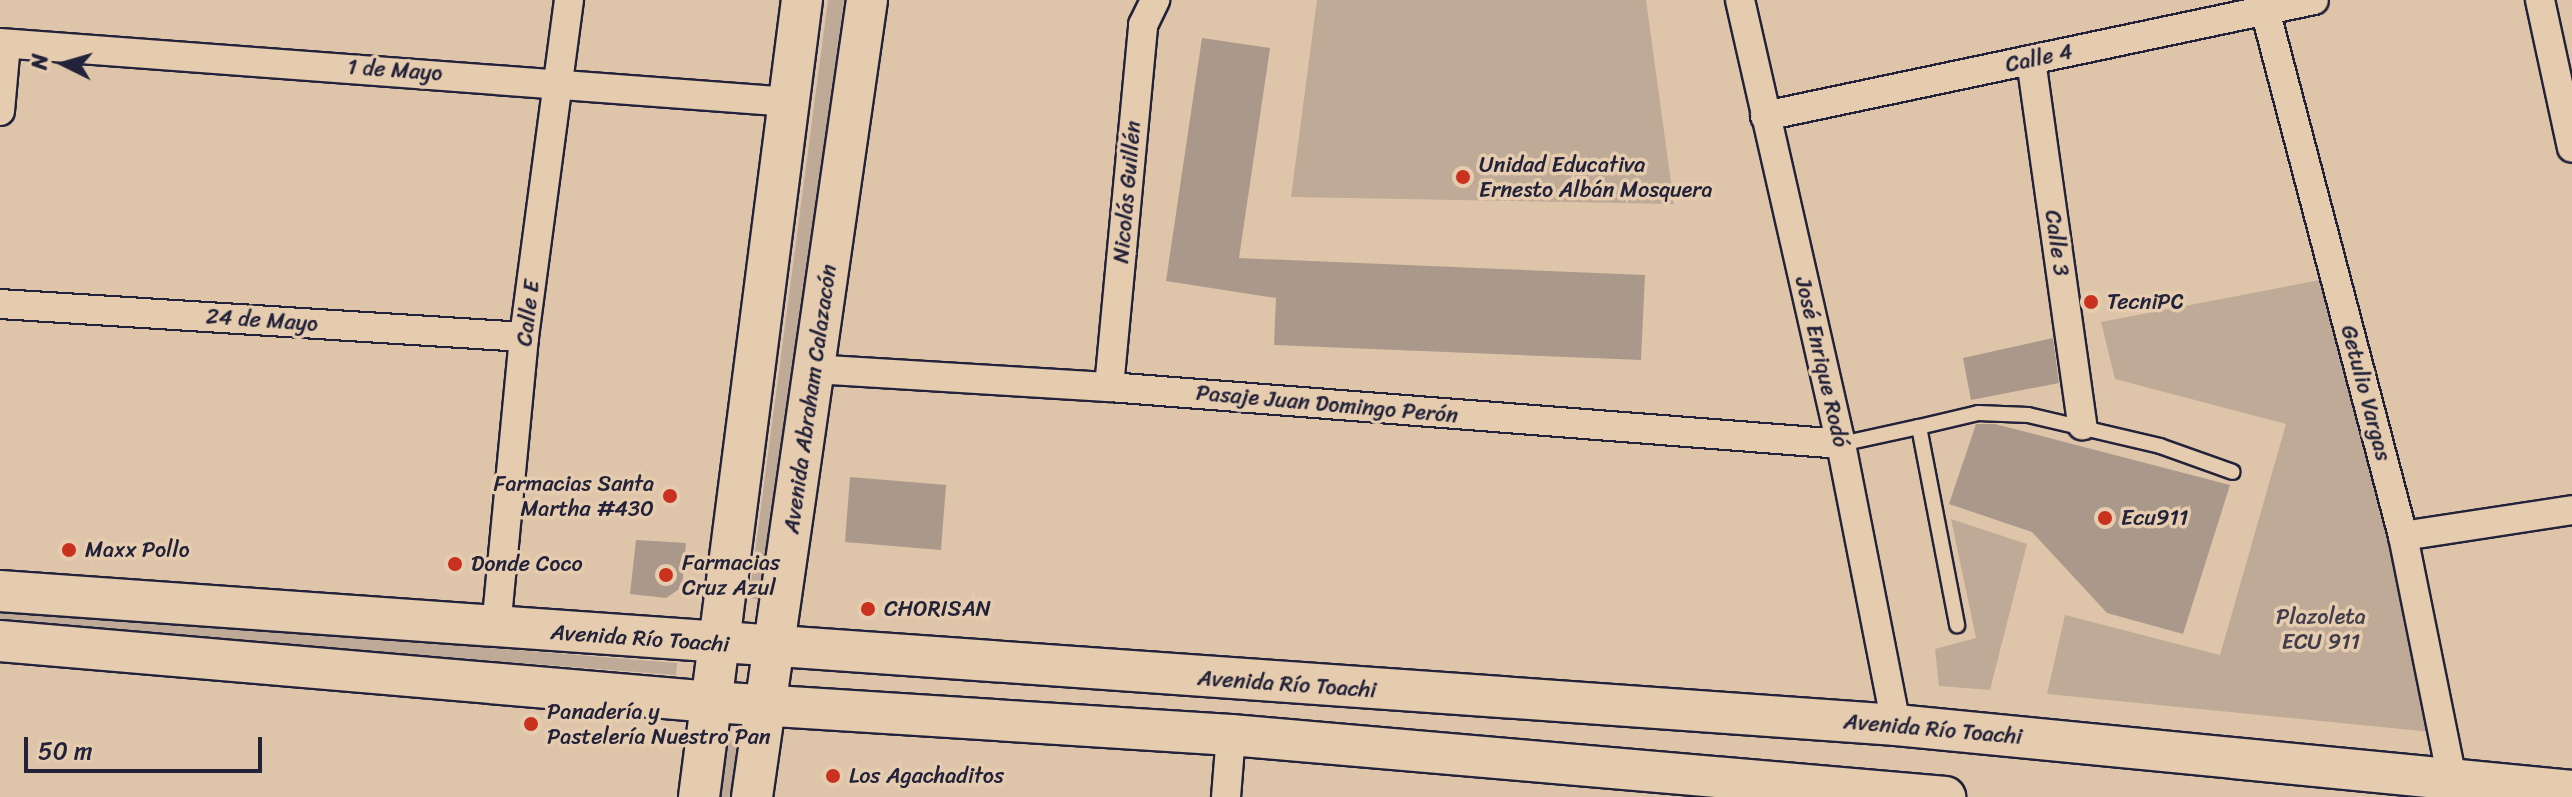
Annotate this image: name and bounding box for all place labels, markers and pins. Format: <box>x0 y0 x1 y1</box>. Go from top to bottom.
place label: Unidad Educativa Ernesto Albán Mosquera <box>1479 151 1713 202</box>
marker: Unidad Educativa Ernesto Albán Mosquera <box>1454 168 1472 186</box>
place label: TecniPC <box>2107 289 2184 315</box>
marker: TecniPC <box>2082 293 2100 311</box>
place label: Farmacias Santa Martha #430 <box>493 470 654 522</box>
marker: Farmacias Santa Martha #430 <box>661 487 679 505</box>
place label: Ecu911 <box>2121 505 2188 531</box>
marker: Ecu911 <box>2096 509 2114 527</box>
place label: Maxx Pollo <box>85 537 190 563</box>
marker: Maxx Pollo <box>60 541 78 559</box>
place label: Farmacias Cruz Azul <box>682 549 780 600</box>
place label: Donde Coco <box>471 551 583 577</box>
marker: Donde Coco <box>446 555 464 573</box>
marker: Farmacias Cruz Azul <box>657 566 675 584</box>
place label: CHORISAN <box>884 596 991 622</box>
marker: CHORISAN <box>859 600 877 618</box>
place label: Panadería y Pastelería Nuestro Pan <box>547 698 771 750</box>
marker: Panadería y Pastelería Nuestro Pan <box>522 715 540 733</box>
place label: Los Agachaditos <box>849 763 1004 789</box>
marker: Los Agachaditos <box>824 767 842 785</box>

